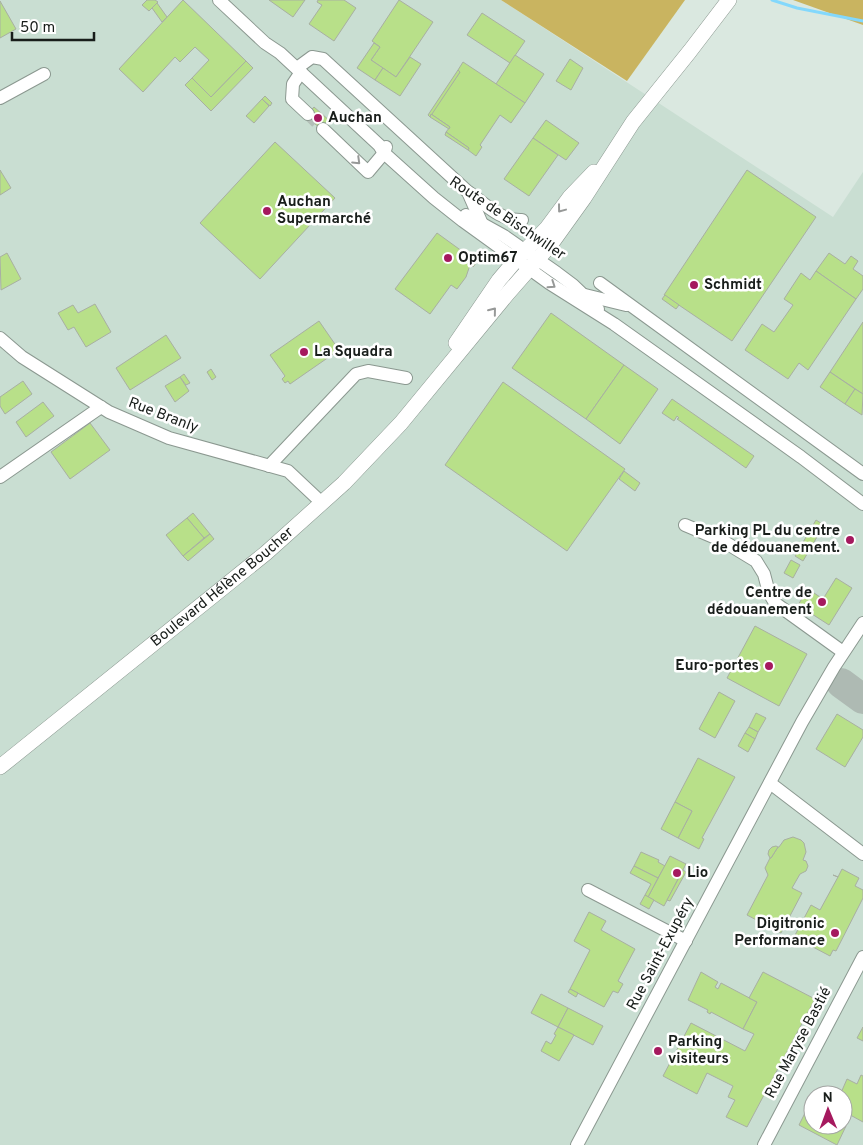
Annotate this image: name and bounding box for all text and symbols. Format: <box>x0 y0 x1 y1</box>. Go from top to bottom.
scale bar <box>12 10 95 42</box>
text: 50 m <box>20 19 55 38</box>
place label: Auchan <box>328 109 382 128</box>
marker: Auchan <box>312 112 324 124</box>
one-way arrow <box>351 155 360 164</box>
street label: Route de Bischwiller <box>445 173 569 265</box>
place label: Auchan Supermarché <box>277 193 371 229</box>
one-way arrow <box>558 203 567 213</box>
marker: Auchan Supermarché <box>261 205 273 217</box>
place label: Optim67 <box>458 249 518 268</box>
marker: Optim67 <box>442 252 454 264</box>
place label: Schmidt <box>704 276 762 295</box>
one-way arrow <box>546 279 556 288</box>
marker: Schmidt <box>688 279 700 291</box>
one-way arrow <box>488 308 496 317</box>
place label: La Squadra <box>314 343 393 362</box>
marker: La Squadra <box>298 346 310 358</box>
street label: Rue Branly <box>125 394 201 438</box>
place label: Parking PL du centre de dédouanement. <box>695 522 840 558</box>
street label: Boulevard Hélène Boucher <box>147 523 298 651</box>
marker: Parking PL du centre de dédouanement. <box>844 534 856 546</box>
place label: Centre de dédouanement <box>707 584 812 620</box>
marker: Centre de dédouanement <box>816 596 828 608</box>
place label: Euro-portes <box>675 657 759 676</box>
marker: Euro-portes <box>763 660 775 672</box>
place label: Lio <box>687 864 708 883</box>
marker: Lio <box>671 867 683 879</box>
street label: Rue Saint-Exupéry <box>623 894 699 1014</box>
place label: Digitronic Performance <box>734 915 825 951</box>
marker: Digitronic Performance <box>829 927 841 939</box>
street label: Rue Maryse Bastié <box>762 984 836 1102</box>
place label: Parking visiteurs <box>668 1033 729 1069</box>
marker: Parking visiteurs <box>652 1045 664 1057</box>
north arrow <box>803 1085 853 1135</box>
text: N <box>823 1090 833 1107</box>

